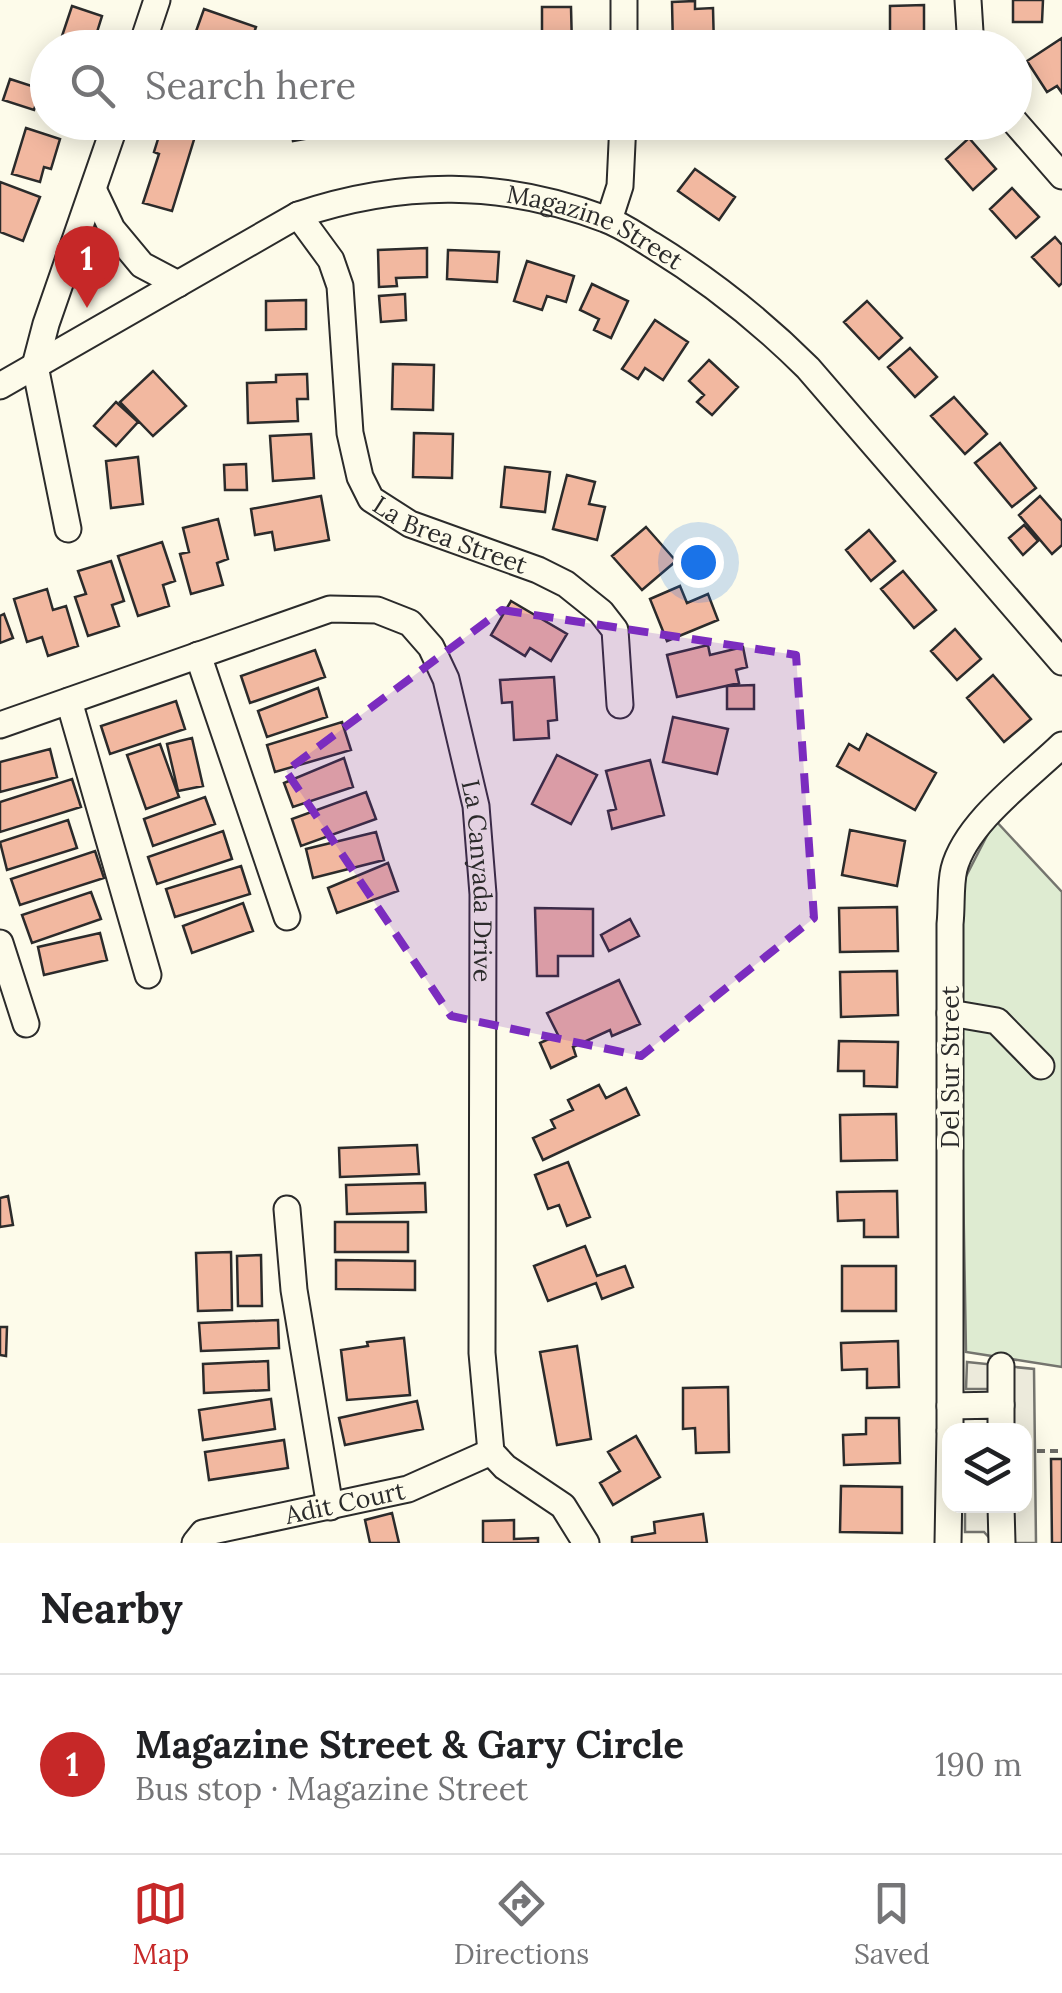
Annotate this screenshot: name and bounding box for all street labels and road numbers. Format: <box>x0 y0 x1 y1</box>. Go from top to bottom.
street label: Magazine Street <box>504 178 689 277</box>
street label: La Brea Street <box>367 488 532 581</box>
street label: La Canyada Drive <box>454 777 499 982</box>
street label: Del Sur Street <box>934 985 966 1148</box>
street label: Adit Court <box>281 1474 408 1531</box>

